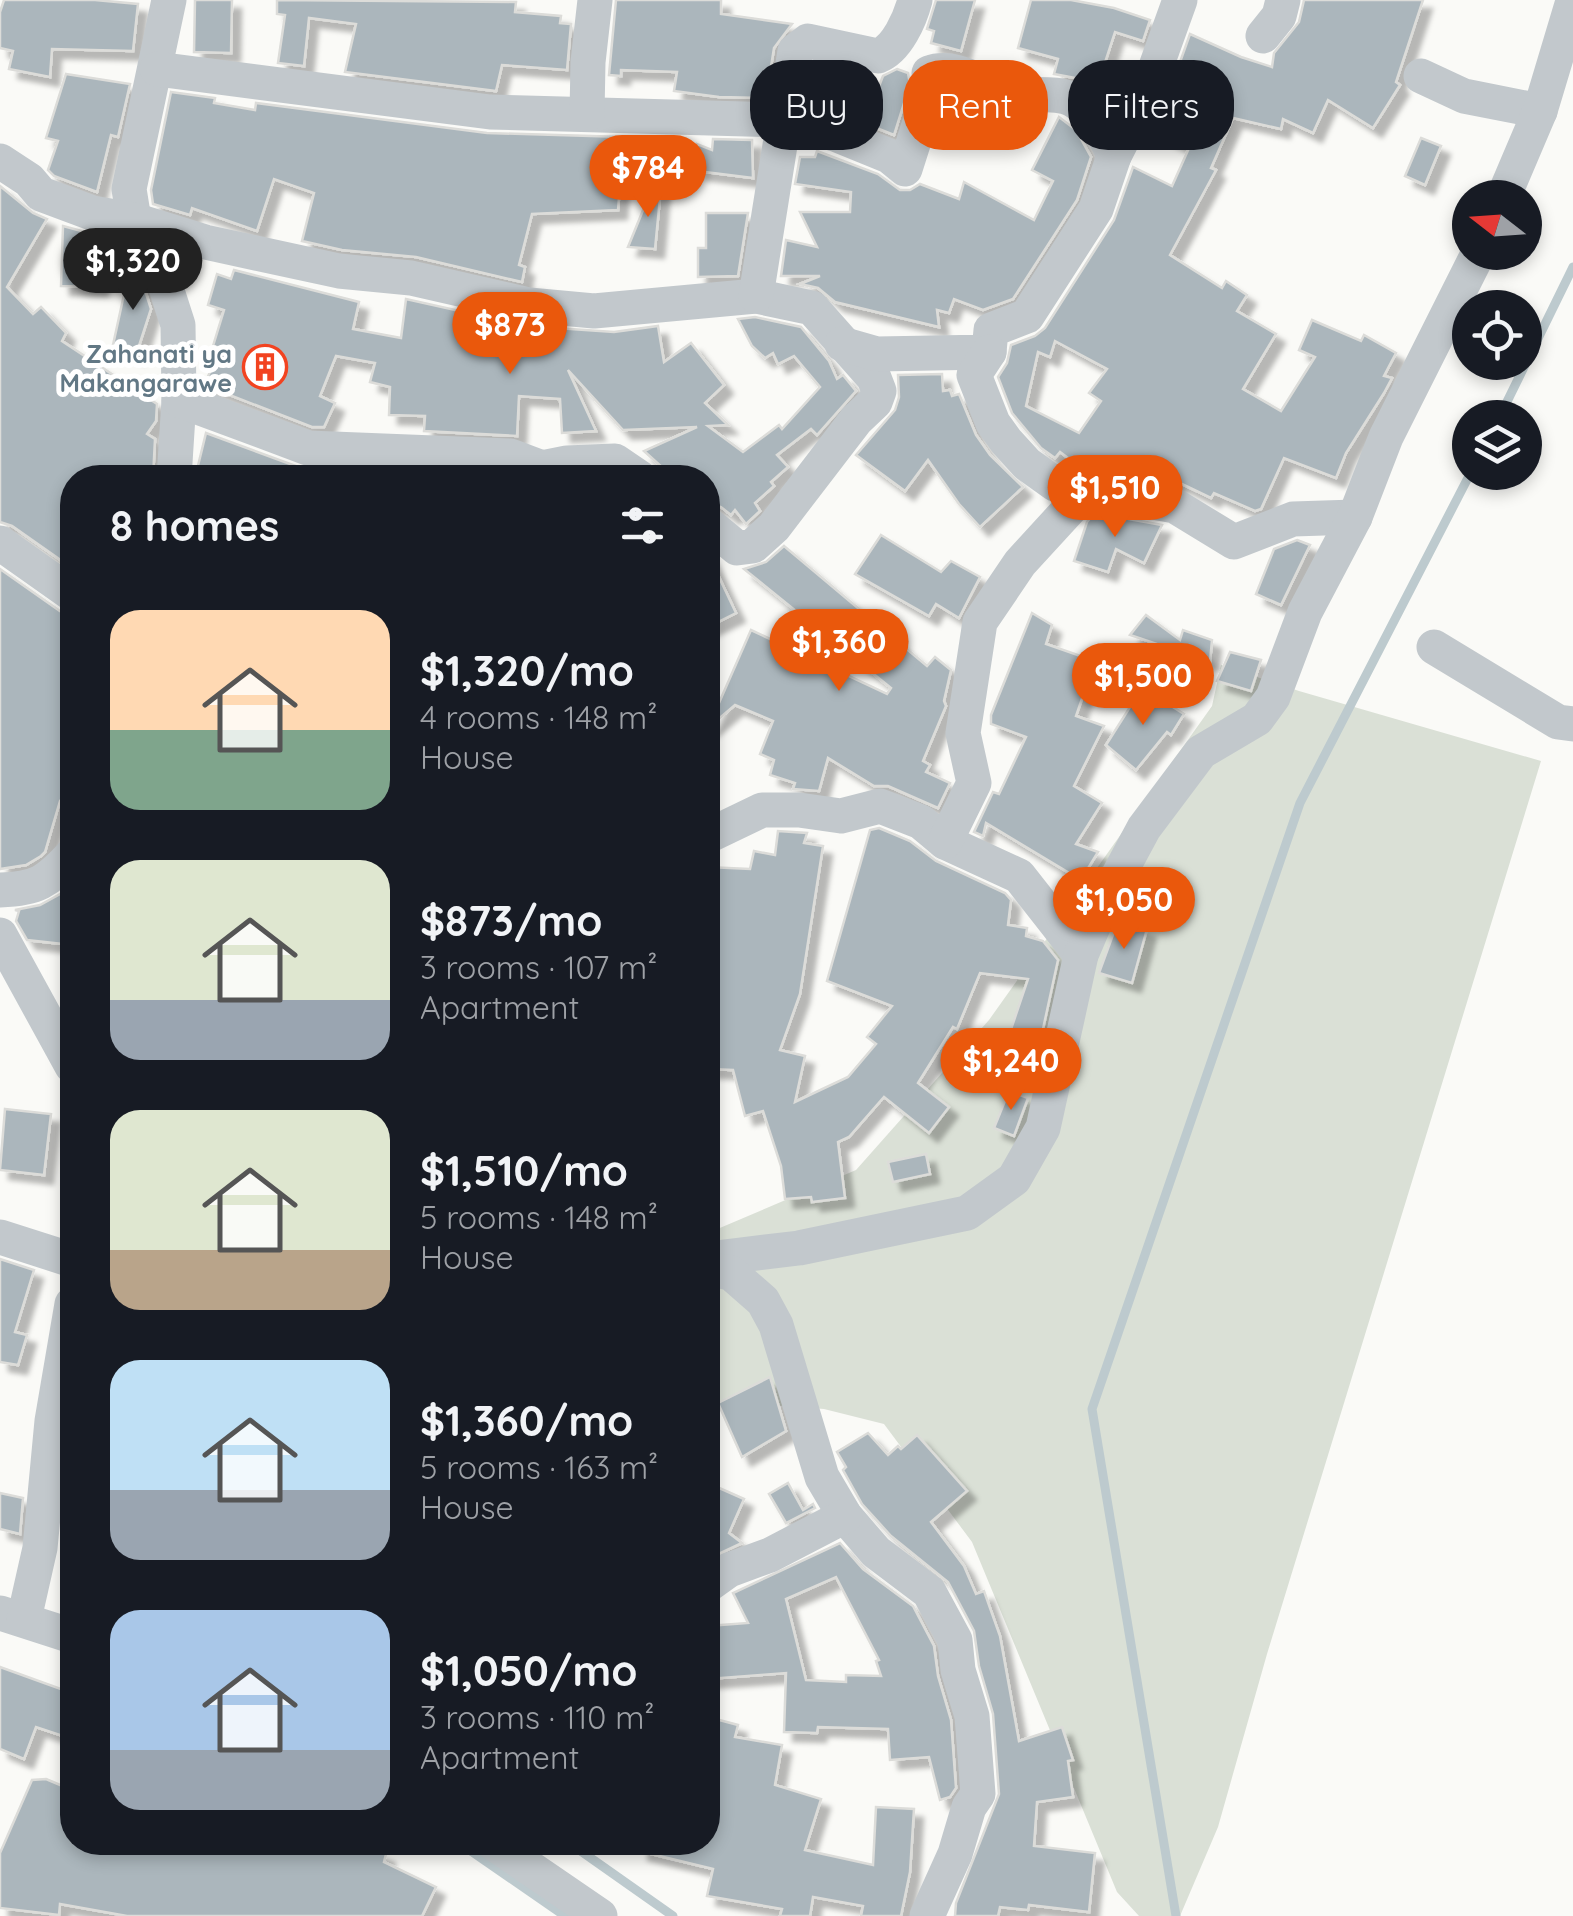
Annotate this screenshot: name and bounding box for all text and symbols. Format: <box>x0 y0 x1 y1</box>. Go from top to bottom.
chip: Buy <box>750 60 883 150</box>
chip: Rent <box>903 60 1048 150</box>
chip: Filters <box>1068 60 1234 150</box>
pin: $784 <box>589 135 707 220</box>
text: $784 <box>611 147 685 187</box>
north arrow <box>1452 180 1542 270</box>
map controls <box>1452 180 1542 490</box>
pin: $1,320 <box>52 228 214 313</box>
text: $1,320 <box>85 240 181 280</box>
button: locate <box>1452 290 1542 380</box>
pin: $873 <box>451 292 569 377</box>
text: $873 <box>474 304 546 344</box>
place label: Zahanati ya Makangarawe <box>60 338 232 398</box>
building icon: Zahanati ya Makangarawe <box>242 344 288 390</box>
button: layers <box>1452 400 1542 490</box>
pin: $1,510 <box>1034 455 1196 540</box>
text: $1,510 <box>1070 467 1160 507</box>
icon: filters <box>615 498 670 553</box>
text: 8 homes <box>110 499 279 552</box>
pin: $1,360 <box>758 609 920 694</box>
text: $1,360 <box>792 621 886 661</box>
pin: $1,500 <box>1062 643 1224 728</box>
text: $1,320/mo <box>420 644 634 697</box>
icon: home <box>190 650 310 770</box>
text: $1,500 <box>1094 655 1192 695</box>
text: 4 rooms · 148 m² <box>420 697 657 737</box>
text: House <box>420 737 514 777</box>
pin: $1,050 <box>1043 867 1205 952</box>
text: $1,050 <box>1075 879 1173 919</box>
text: $873/mo <box>420 894 603 947</box>
icon: home <box>190 900 310 1020</box>
text: 3 rooms · 107 m² <box>420 947 657 987</box>
text: Apartment <box>420 987 579 1027</box>
pin: $1,240 <box>930 1028 1092 1113</box>
text: $1,240 <box>962 1040 1060 1080</box>
text: $1,510/mo <box>420 1144 628 1197</box>
icon: home <box>190 1150 310 1270</box>
text: 5 rooms · 148 m² <box>420 1197 658 1237</box>
text: House <box>420 1237 514 1277</box>
text: $1,360/mo <box>420 1394 633 1447</box>
icon: home <box>190 1400 310 1520</box>
text: 5 rooms · 163 m² <box>420 1447 658 1487</box>
text: House <box>420 1487 514 1527</box>
text: $1,050/mo <box>420 1644 638 1697</box>
icon: home <box>190 1650 310 1770</box>
text: 3 rooms · 110 m² <box>420 1697 654 1737</box>
text: Apartment <box>420 1737 579 1777</box>

